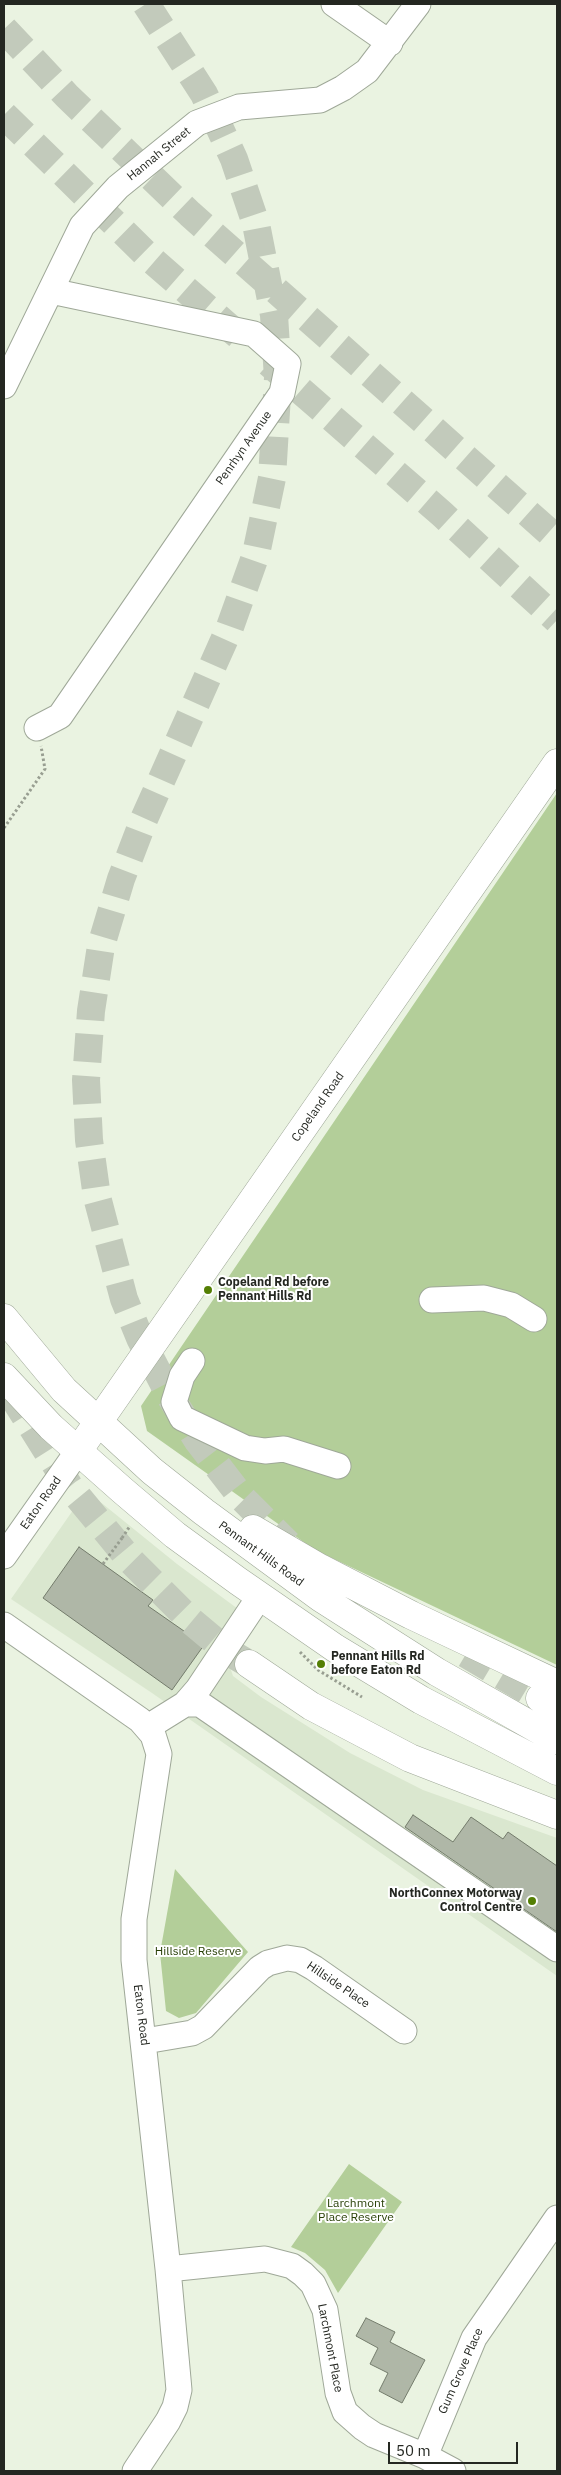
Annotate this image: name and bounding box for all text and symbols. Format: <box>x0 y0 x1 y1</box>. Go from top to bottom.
street label: Hannah Street <box>124 124 194 184</box>
street label: Penrhyn Avenue <box>213 408 275 488</box>
street label: Copeland Road <box>289 1069 347 1145</box>
place label: Copeland Rd before Pennant Hills Rd <box>218 1276 329 1304</box>
marker: Copeland Rd before Pennant Hills Rd <box>202 1284 214 1296</box>
street label: Eaton Road <box>17 1474 65 1532</box>
street label: Pennant Hills Road <box>216 1518 306 1590</box>
place label: Pennant Hills Rd before Eaton Rd <box>331 1650 424 1678</box>
marker: Pennant Hills Rd before Eaton Rd <box>315 1658 327 1670</box>
place label: NorthConnex Motorway Control Centre <box>389 1887 522 1915</box>
marker: NorthConnex Motorway Control Centre <box>526 1895 538 1907</box>
park label: Hillside Reserve <box>155 1945 241 1959</box>
street label: Hillside Place <box>304 1959 372 2011</box>
street label: Eaton Road <box>130 1984 152 2046</box>
park label: Larchmont Place Reserve <box>318 2197 394 2225</box>
street label: Larchmont Place <box>314 2302 346 2394</box>
street label: Gum Grove Place <box>436 2326 486 2416</box>
scale bar <box>391 2432 521 2464</box>
text: 50 m <box>396 2441 431 2460</box>

